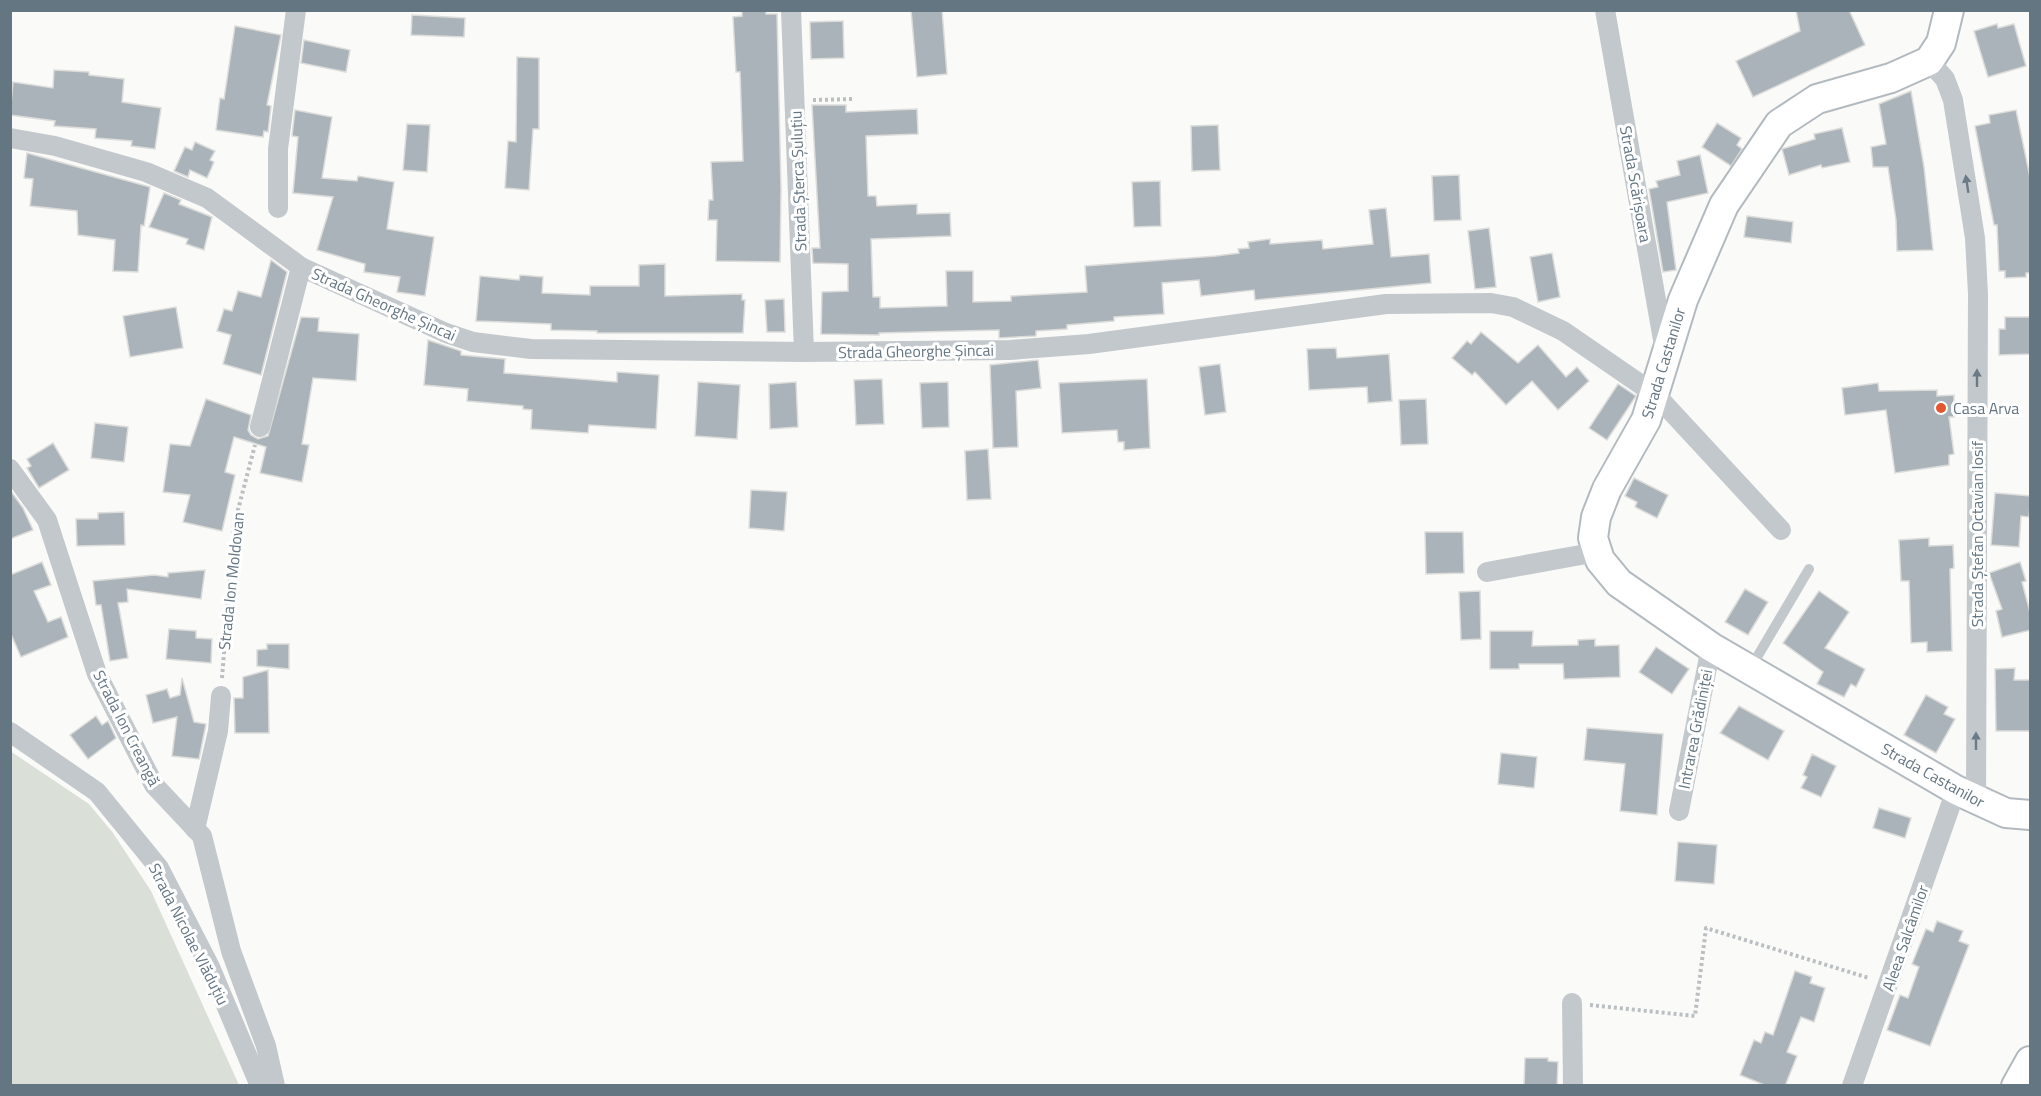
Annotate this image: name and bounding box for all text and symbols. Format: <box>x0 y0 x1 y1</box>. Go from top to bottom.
street label: Strada Șterca Șuluțiu <box>784 110 812 252</box>
street label: Strada Scărișoara <box>1614 124 1658 244</box>
one-way arrow <box>1962 175 1971 194</box>
street label: Strada Gheorghe Șincai <box>308 261 460 347</box>
street label: Strada Castanilor <box>1635 304 1691 422</box>
street label: Strada Gheorghe Șincai <box>838 338 994 364</box>
one-way arrow <box>1972 369 1982 388</box>
place label: Casa Arva <box>1953 396 2019 420</box>
marker: Casa Arva <box>1934 401 1948 415</box>
street label: Strada Ștefan Octavian Iosif <box>1965 440 1989 627</box>
street label: Strada Ion Moldovan <box>212 511 250 651</box>
street label: Strada Ion Creangă <box>87 666 167 790</box>
street label: Intrarea Grădiniței <box>1672 667 1718 791</box>
one-way arrow <box>1971 732 1981 751</box>
street label: Strada Castanilor <box>1877 737 1990 814</box>
street label: Strada Nicolae Vlăduțiu <box>143 859 235 1009</box>
street label: Aleea Salcâmilor <box>1876 881 1935 994</box>

